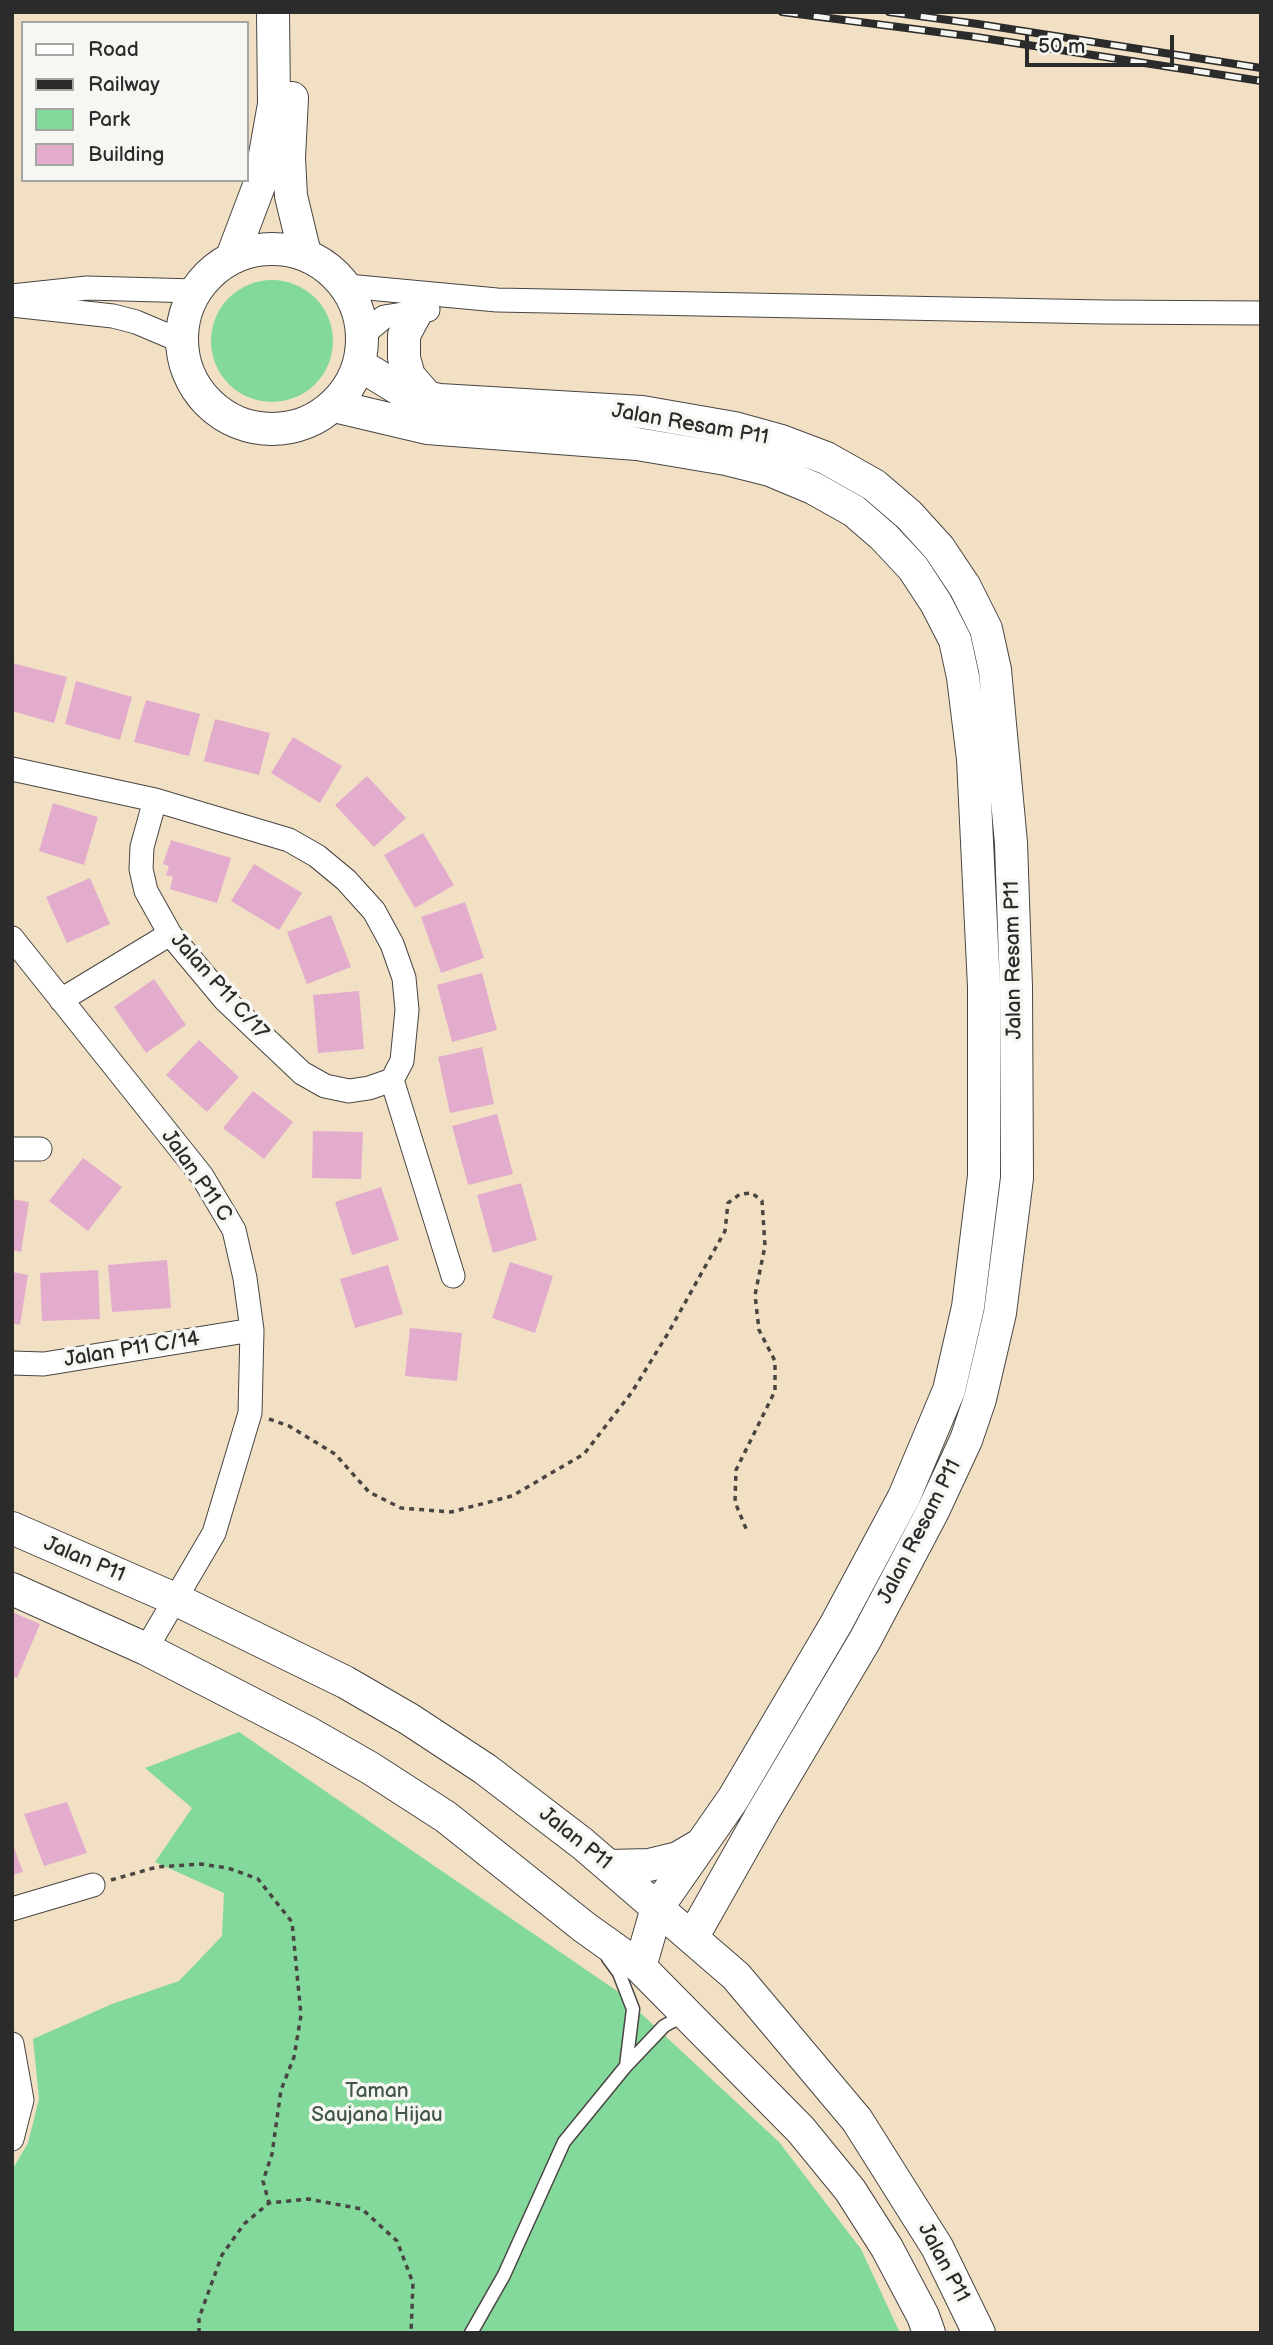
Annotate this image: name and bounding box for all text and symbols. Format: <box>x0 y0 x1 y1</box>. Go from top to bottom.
legend <box>21 21 248 182</box>
scale bar <box>1028 21 1177 65</box>
text: 50 m <box>1038 34 1085 59</box>
text: Road <box>88 37 139 62</box>
text: Railway <box>88 72 160 97</box>
text: Park <box>88 107 130 132</box>
text: Building <box>88 142 164 167</box>
street label: Jalan Resam P11 <box>610 399 770 451</box>
street label: Jalan Resam P11 <box>1000 881 1028 1039</box>
street label: Jalan P11 C/17 <box>165 929 273 1045</box>
street label: Jalan P11 C <box>155 1125 237 1227</box>
street label: Jalan P11 C/14 <box>62 1327 202 1373</box>
street label: Jalan Resam P11 <box>873 1456 967 1608</box>
street label: Jalan P11 <box>40 1532 128 1588</box>
street label: Jalan P11 <box>534 1802 616 1876</box>
park label: Taman Saujana Hijau <box>311 2079 443 2129</box>
street label: Jalan P11 <box>912 2219 974 2307</box>

